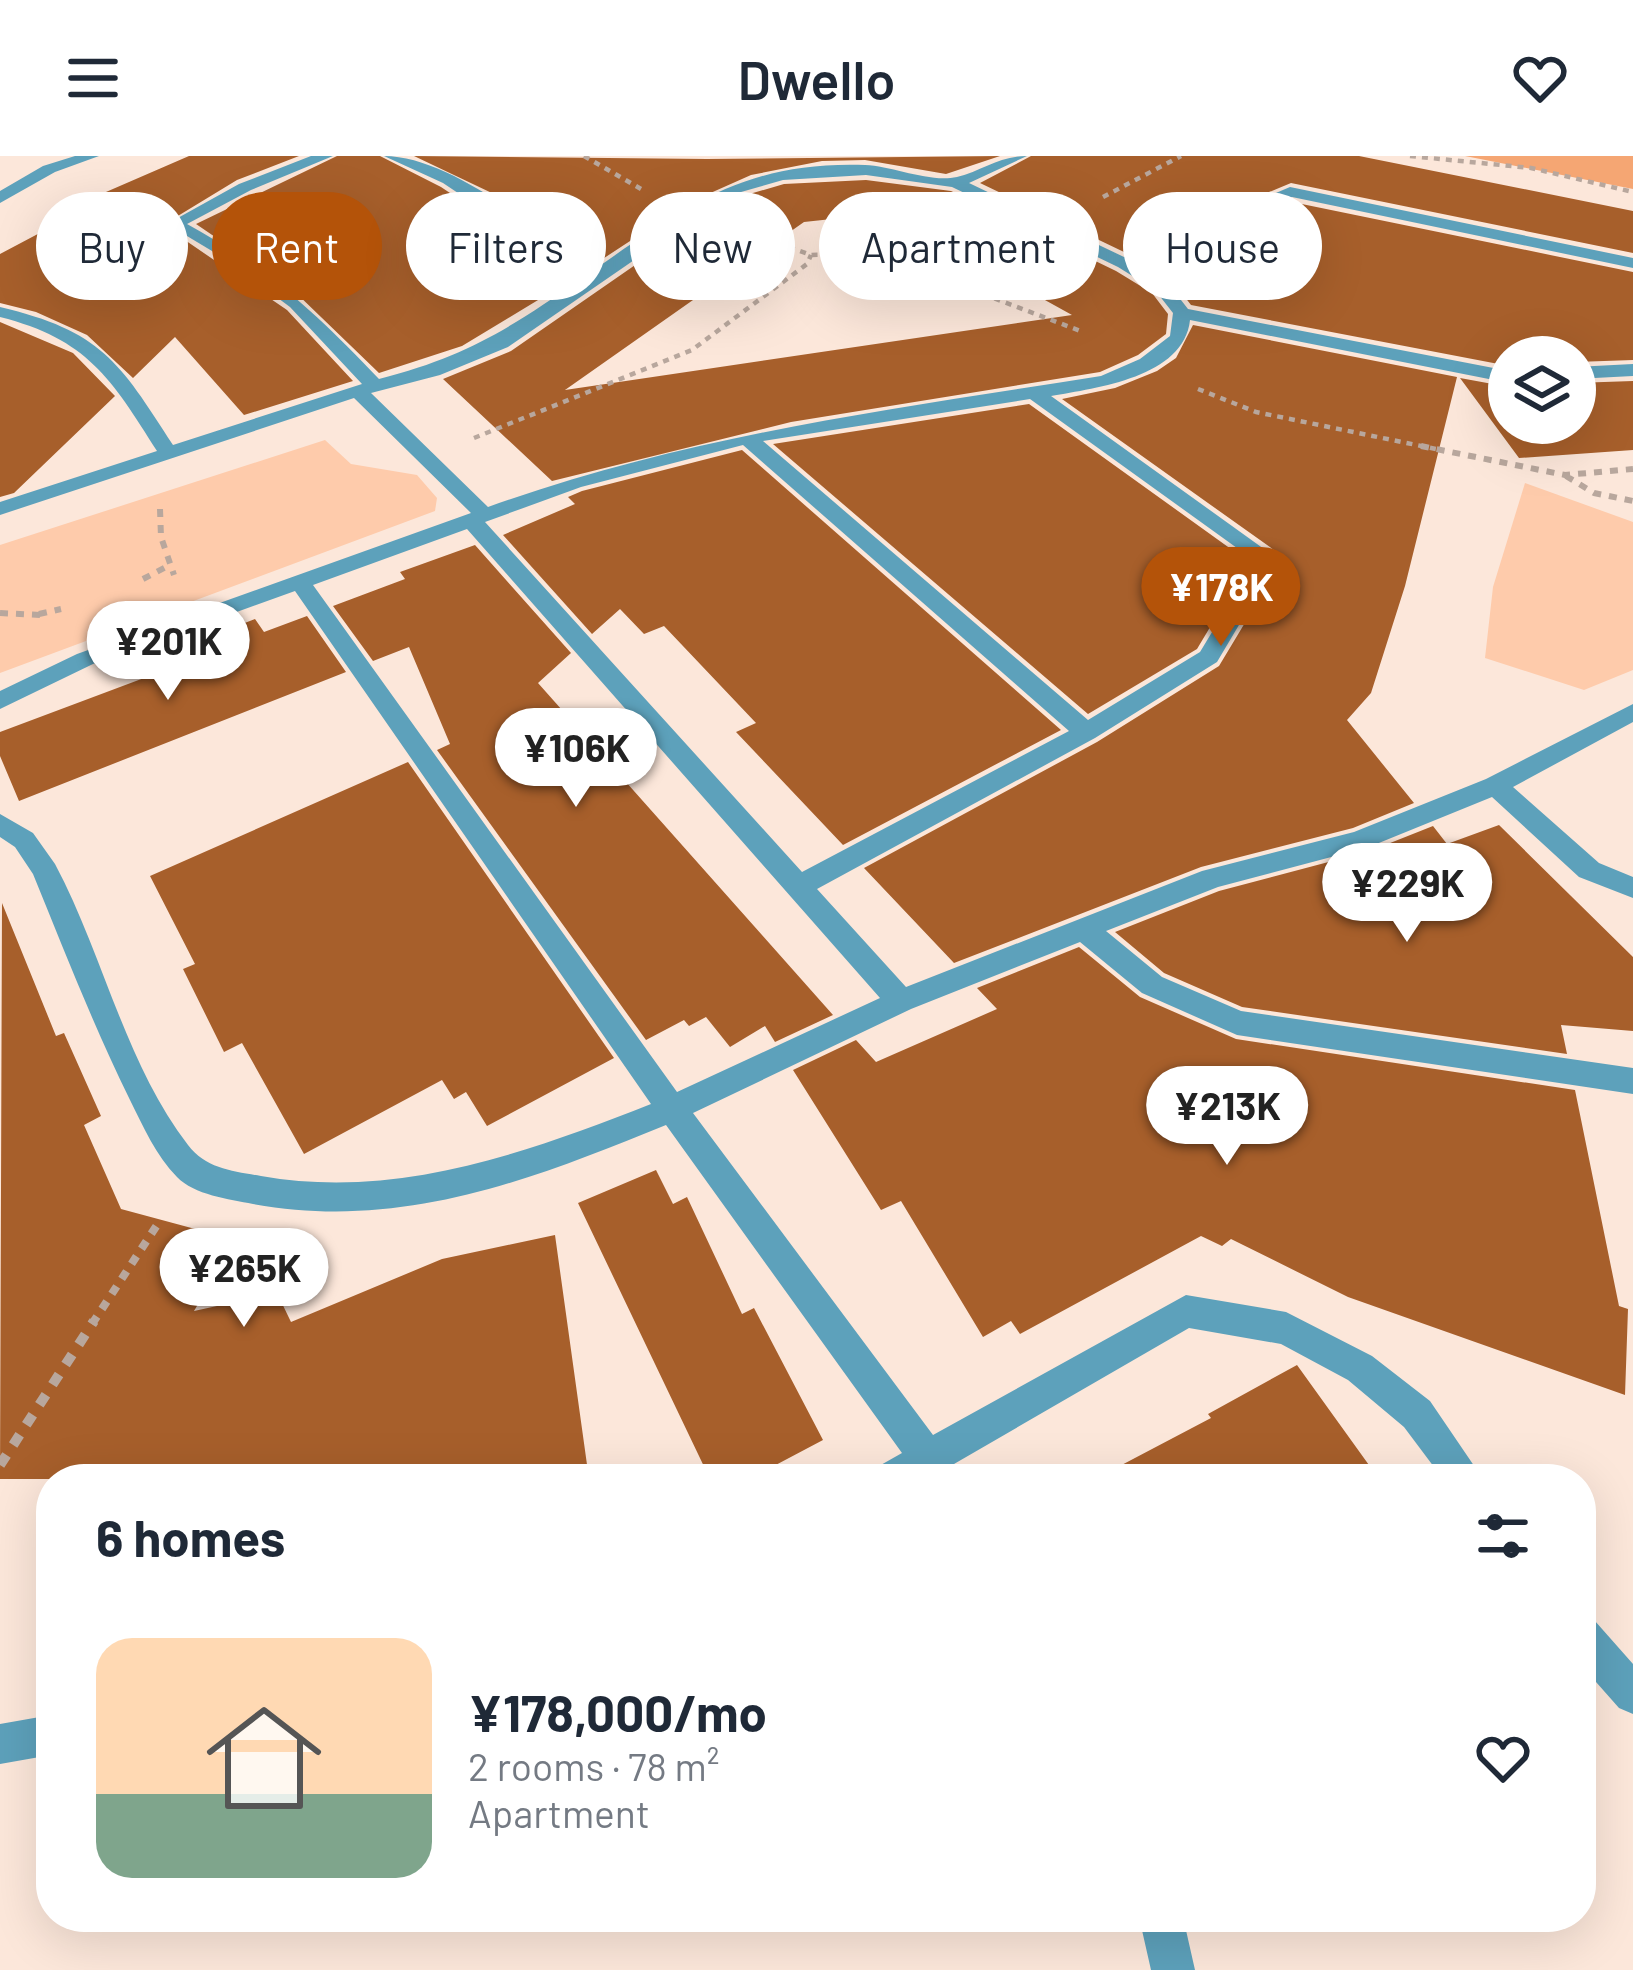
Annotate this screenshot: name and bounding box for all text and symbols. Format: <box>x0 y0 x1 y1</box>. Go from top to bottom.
icon: menu <box>60 45 126 111</box>
icon: heart <box>1507 45 1573 111</box>
text: Dwello <box>738 46 895 111</box>
chip: Buy <box>36 192 188 300</box>
chip: Rent <box>212 192 382 300</box>
chip: Filters <box>406 192 606 300</box>
chip: New <box>630 192 795 300</box>
chip: Apartment <box>819 192 1099 300</box>
chip: House <box>1123 192 1322 300</box>
map controls <box>1488 336 1596 444</box>
button: layers <box>1488 336 1596 444</box>
pin: ¥178K <box>1137 547 1305 649</box>
text: ¥178K <box>1168 562 1274 609</box>
pin: ¥201K <box>84 601 252 703</box>
text: ¥201K <box>114 616 222 663</box>
pin: ¥106K <box>492 708 660 810</box>
text: ¥106K <box>522 723 630 770</box>
pin: ¥229K <box>1323 843 1491 945</box>
text: ¥229K <box>1349 858 1465 905</box>
pin: ¥213K <box>1143 1066 1311 1168</box>
text: ¥213K <box>1173 1081 1281 1128</box>
pin: ¥265K <box>160 1228 328 1330</box>
text: ¥265K <box>187 1243 301 1290</box>
icon: filters <box>1470 1503 1536 1569</box>
text: 6 homes <box>96 1506 285 1567</box>
text: ¥178,000/mo <box>468 1681 767 1742</box>
icon: home <box>192 1686 336 1830</box>
icon: heart <box>1470 1725 1536 1791</box>
text: 2 rooms · 78 m² <box>468 1742 720 1789</box>
text: Apartment <box>468 1789 650 1836</box>

